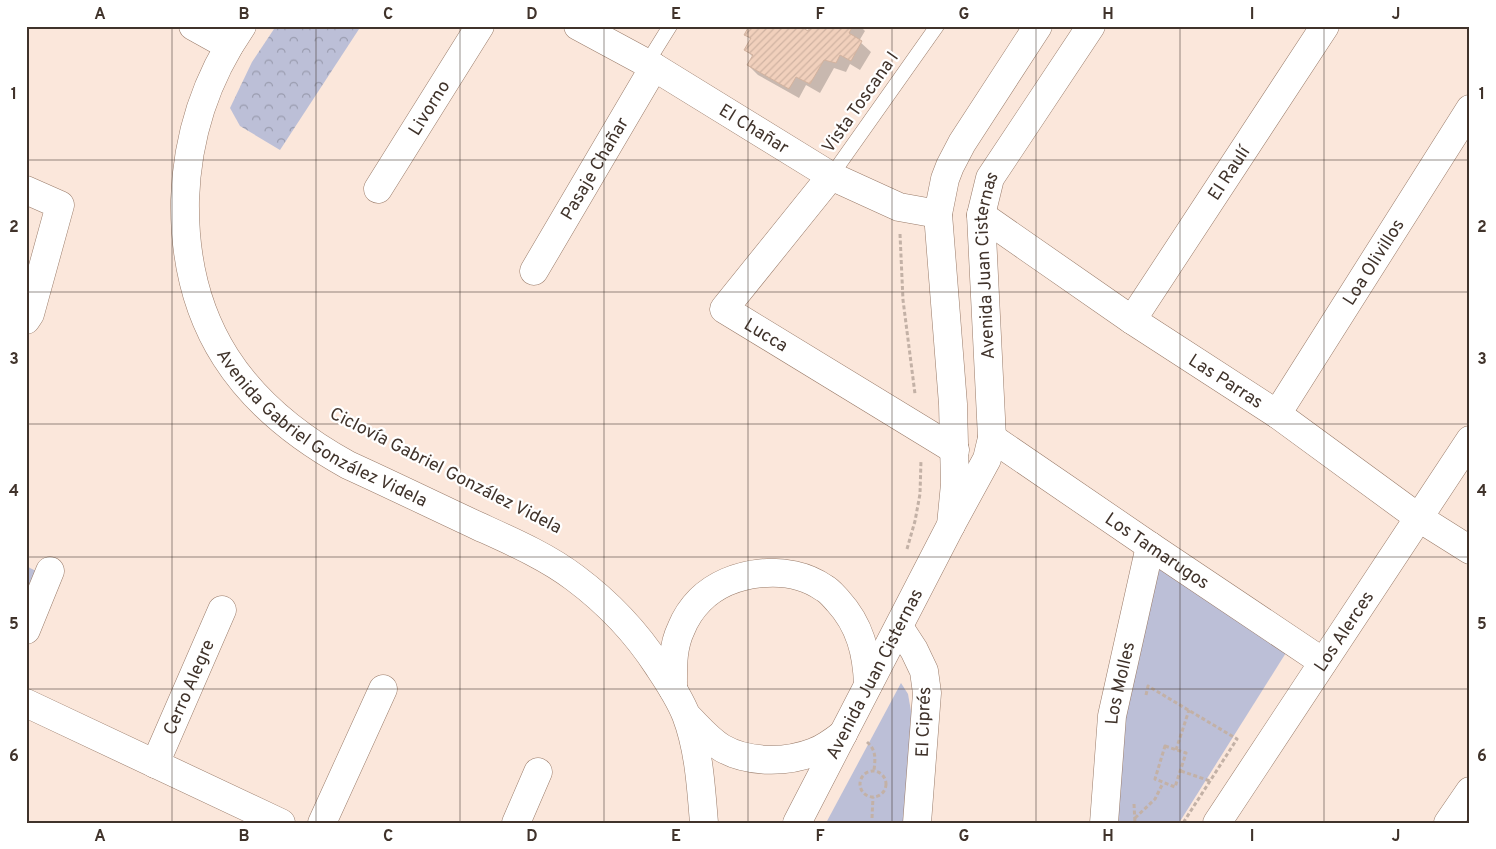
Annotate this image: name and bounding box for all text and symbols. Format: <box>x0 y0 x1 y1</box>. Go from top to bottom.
text: A <box>94 5 106 25</box>
text: B <box>238 5 250 25</box>
text: C <box>383 5 393 25</box>
text: D <box>526 5 538 25</box>
text: E <box>671 5 681 25</box>
text: F <box>815 5 825 25</box>
text: G <box>959 5 969 25</box>
text: H <box>1102 5 1114 25</box>
text: I <box>1250 5 1254 25</box>
text: J <box>1392 5 1400 25</box>
street label: Vista Toscana I <box>818 48 905 158</box>
street label: Livorno <box>404 76 456 140</box>
text: 1 <box>11 85 17 105</box>
text: 1 <box>1479 85 1485 105</box>
street label: El Chañar <box>714 100 793 160</box>
street label: Pasaje Chañar <box>556 114 635 225</box>
street label: El Raulí <box>1204 141 1257 205</box>
street label: Avenida Juan Cisternas <box>971 167 1004 360</box>
street label: Loa Olivillos <box>1339 215 1410 310</box>
text: 2 <box>9 218 19 238</box>
text: 2 <box>1477 218 1487 238</box>
street label: Lucca <box>739 314 792 358</box>
street label: Avenida Gabriel González Videla <box>210 345 431 513</box>
text: 3 <box>9 350 19 370</box>
street label: Las Parras <box>1184 350 1267 415</box>
text: 3 <box>1477 350 1487 370</box>
street label: Ciclovía Gabriel González Videla <box>325 403 565 540</box>
text: 4 <box>9 482 19 502</box>
text: 4 <box>1477 482 1487 502</box>
street label: Los Tamarugos <box>1100 508 1213 595</box>
street label: Avenida Juan Cisternas <box>822 585 929 764</box>
street label: Los Alerces <box>1310 587 1380 677</box>
text: 5 <box>9 615 19 635</box>
text: 5 <box>1477 615 1487 635</box>
street label: Cerro Alegre <box>159 636 221 739</box>
street label: Los Molles <box>1101 640 1141 726</box>
street label: El Ciprés <box>912 686 937 758</box>
text: 6 <box>9 747 19 767</box>
text: 6 <box>1477 747 1487 767</box>
text: A <box>94 827 106 847</box>
text: B <box>238 827 250 847</box>
text: C <box>383 827 393 847</box>
text: D <box>526 827 538 847</box>
text: E <box>671 827 681 847</box>
text: F <box>815 827 825 847</box>
text: G <box>959 827 969 847</box>
text: H <box>1102 827 1114 847</box>
text: I <box>1250 827 1254 847</box>
text: J <box>1392 827 1400 847</box>

